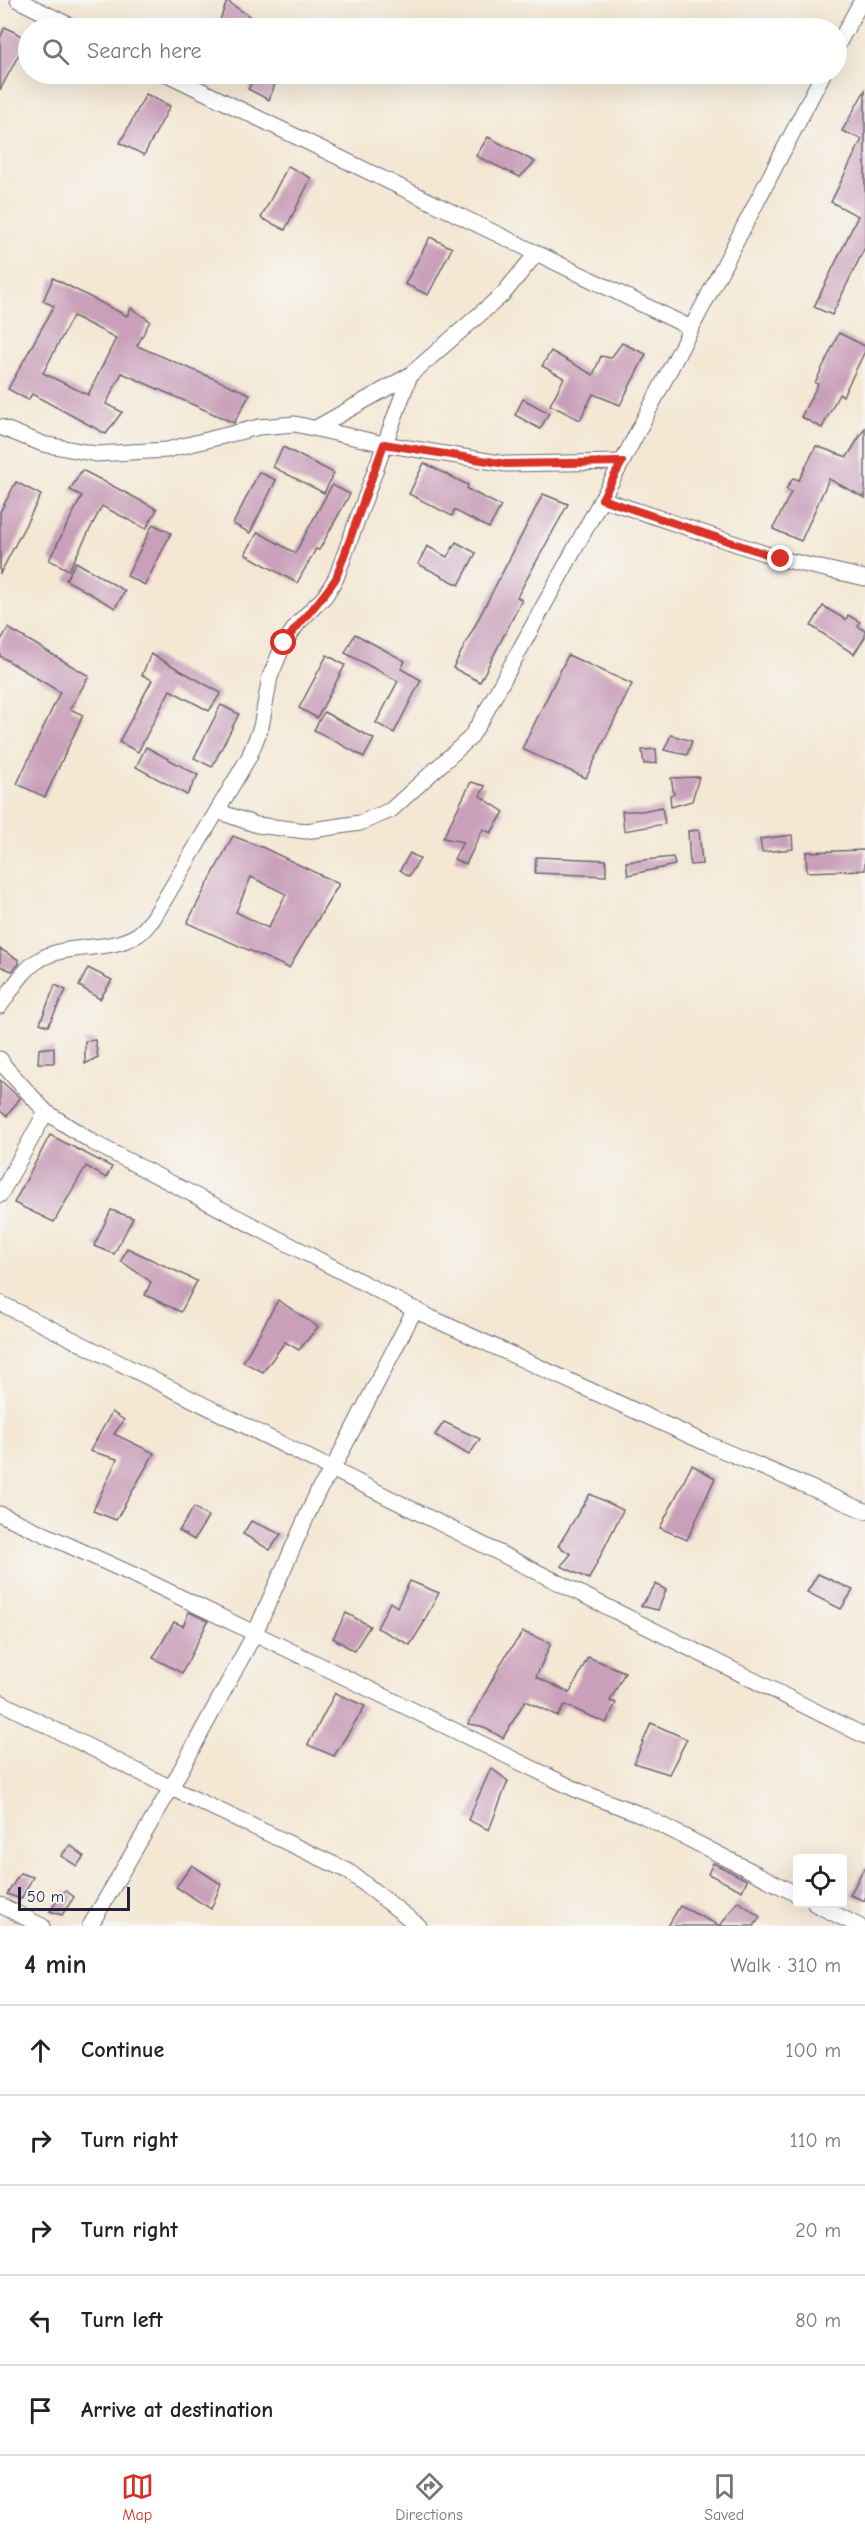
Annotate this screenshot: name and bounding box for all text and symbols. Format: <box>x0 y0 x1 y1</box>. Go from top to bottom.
search box <box>18 18 847 84</box>
icon: search <box>39 35 72 68</box>
text: Search here <box>87 38 202 64</box>
route end <box>767 545 793 571</box>
route start <box>270 629 296 655</box>
map controls <box>793 1854 847 1908</box>
button: locate <box>793 1854 847 1908</box>
scale bar <box>18 1884 130 1912</box>
text: 50 m <box>27 1888 64 1906</box>
text: 4 min <box>24 1950 87 1980</box>
text: Walk · 310 m <box>730 1954 841 1977</box>
icon: ahead <box>24 2034 57 2067</box>
text: Continue <box>81 2037 164 2063</box>
text: 100 m <box>786 2039 841 2062</box>
icon: right <box>24 2124 57 2157</box>
text: Turn right <box>81 2127 178 2153</box>
text: 110 m <box>790 2129 841 2152</box>
icon: right <box>24 2214 57 2247</box>
text: Turn right <box>81 2217 178 2243</box>
text: 20 m <box>795 2219 841 2242</box>
icon: left <box>24 2304 57 2337</box>
text: Turn left <box>81 2307 163 2333</box>
text: 80 m <box>795 2309 841 2332</box>
icon: arrive <box>24 2394 57 2427</box>
text: Arrive at destination <box>81 2397 273 2423</box>
tab: Map <box>121 2470 154 2524</box>
tab: Directions <box>395 2470 463 2524</box>
tab: Saved <box>704 2470 744 2524</box>

